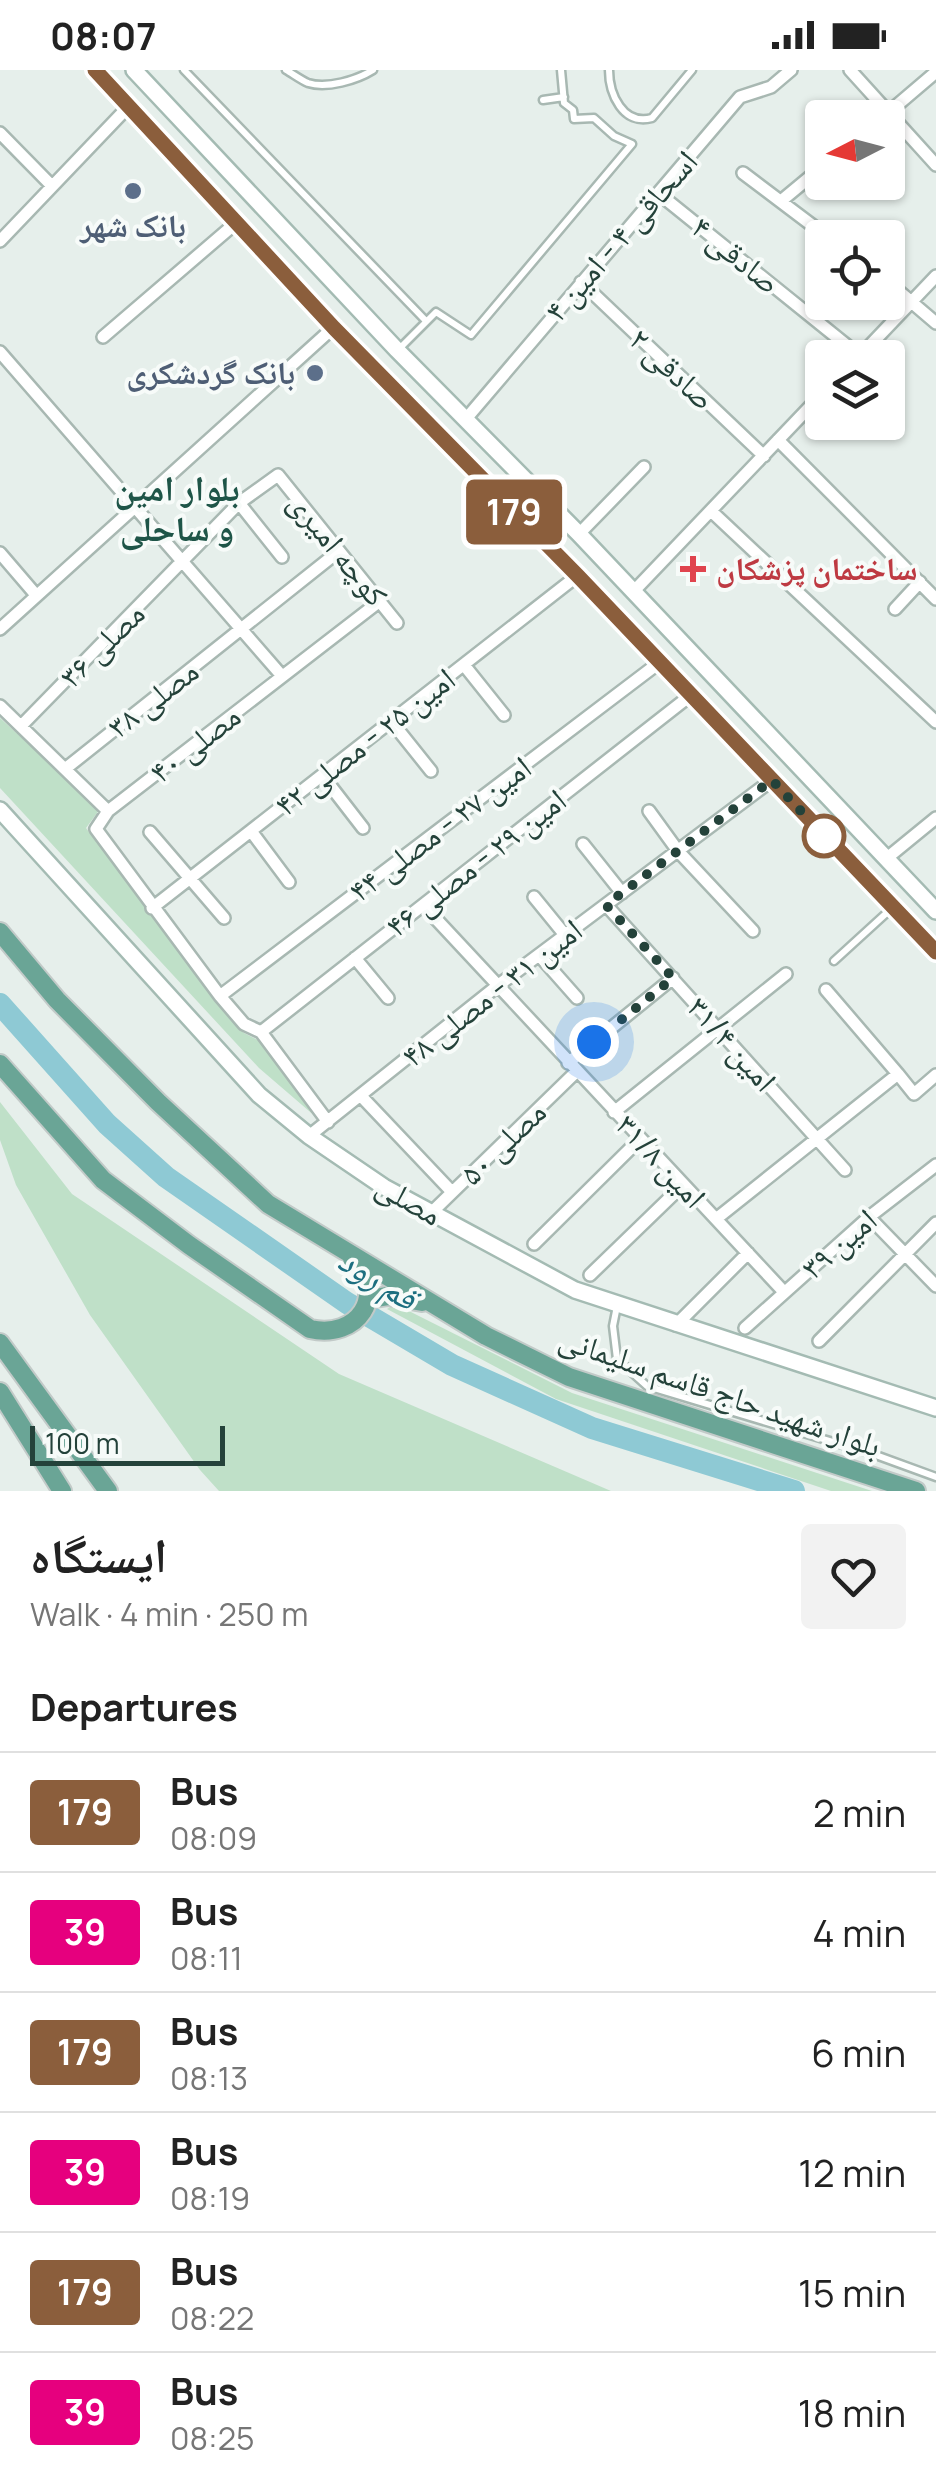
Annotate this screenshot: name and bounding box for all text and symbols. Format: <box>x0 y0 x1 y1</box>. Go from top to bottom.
text: 08:07 <box>50 9 157 61</box>
north arrow <box>805 100 905 200</box>
map controls <box>805 100 905 440</box>
street label: اسحاقی ۴ - امین ۴ <box>534 140 707 330</box>
marker: بانک شهر <box>122 180 144 202</box>
place label: بانک شهر <box>78 203 186 247</box>
street label: صادقی ۴ <box>683 205 790 304</box>
button: locate <box>805 220 905 320</box>
street label: صادقی ۲ <box>620 317 725 419</box>
button: layers <box>805 340 905 440</box>
place label: بانک گردشکری <box>126 350 295 394</box>
marker: بانک گردشکری <box>304 362 326 384</box>
district label: بلوار امین و ساحلی <box>114 464 240 552</box>
line badge: 179 <box>456 480 572 544</box>
street label: کوچه امیری <box>279 482 399 615</box>
text: 179 <box>486 488 542 536</box>
place label: ساختمان پزشکان <box>716 546 918 590</box>
marker: ساختمان پزشکان <box>680 556 706 582</box>
street label: مصلی ۳۶ <box>49 592 154 697</box>
street label: مصلی ۳۸ <box>98 649 207 748</box>
street label: امین ۲۵ - مصلی ۴۲ <box>265 657 464 826</box>
street label: مصلی ۴۰ <box>140 694 249 793</box>
street label: امین ۲۷ - مصلی ۴۴ <box>339 745 540 911</box>
street label: امین ۲۹ - مصلی ۴۶ <box>376 778 575 947</box>
unlabelled marker <box>803 815 845 857</box>
street label: امین ۳۱ - مصلی ۴۸ <box>392 908 591 1077</box>
street label: امین ۳۱/۴ <box>678 986 787 1101</box>
your location <box>569 1017 619 1067</box>
street label: مصلی ۵۰ <box>449 1090 555 1194</box>
street label: امین ۳۱/۸ <box>607 1103 717 1217</box>
street label: مصلی <box>368 1163 451 1236</box>
street label: امین ۳۹ <box>791 1198 886 1289</box>
water label: قم رود <box>330 1235 430 1323</box>
street label: بلوار شهید حاج قاسم سلیمانی <box>553 1315 887 1467</box>
scale bar <box>30 1421 225 1466</box>
text: 100 m <box>45 1424 119 1462</box>
text: ایستگاه <box>30 1522 167 1587</box>
button: heart <box>801 1524 906 1629</box>
text: Walk · 4 min · 250 m <box>30 1592 308 1636</box>
text: Departures <box>30 1680 238 1732</box>
text: Bus <box>170 1764 238 1816</box>
text: 2 min <box>813 1786 906 1838</box>
text: 179 <box>57 1788 113 1836</box>
text: 08:09 <box>170 1816 257 1860</box>
text: Bus <box>170 1884 238 1936</box>
text: 4 min <box>812 1906 906 1958</box>
text: 39 <box>64 1908 106 1956</box>
text: 08:11 <box>170 1936 243 1980</box>
text: Bus <box>170 2004 238 2056</box>
text: 6 min <box>811 2026 906 2078</box>
text: 179 <box>57 2028 113 2076</box>
text: 08:13 <box>170 2056 248 2100</box>
text: Bus <box>170 2124 238 2176</box>
text: 12 min <box>798 2146 906 2198</box>
text: 39 <box>64 2148 106 2196</box>
text: 08:19 <box>170 2176 250 2220</box>
text: Bus <box>170 2244 238 2296</box>
text: 15 min <box>798 2266 906 2318</box>
text: 179 <box>57 2268 113 2316</box>
text: 08:22 <box>170 2296 254 2340</box>
text: Bus <box>170 2364 238 2416</box>
text: 18 min <box>798 2386 906 2438</box>
text: 39 <box>64 2388 106 2436</box>
text: 08:25 <box>170 2416 254 2460</box>

